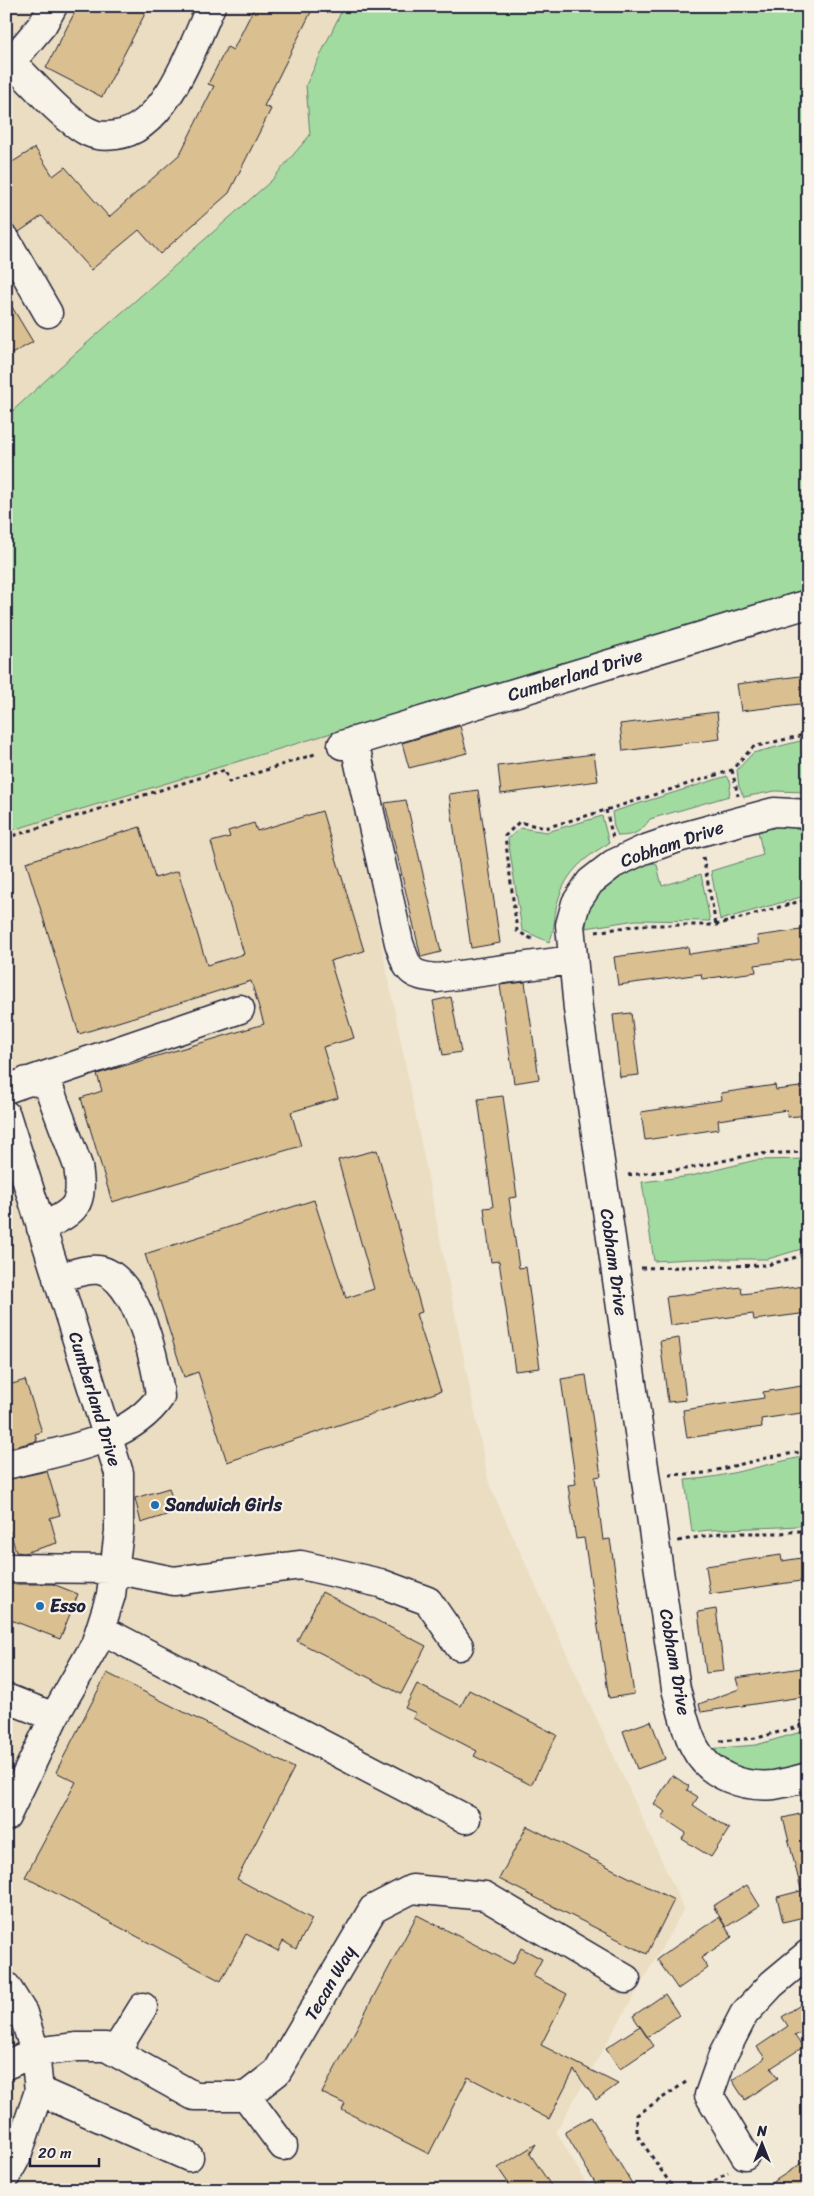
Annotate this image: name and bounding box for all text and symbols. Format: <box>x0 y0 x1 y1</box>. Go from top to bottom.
street label: Cumberland Drive <box>504 639 646 711</box>
street label: Cobham Drive <box>616 811 728 877</box>
street label: Cobham Drive <box>591 1206 637 1318</box>
street label: Cumberland Drive <box>59 1328 131 1470</box>
place label: Sandwich Girls <box>164 1489 283 1521</box>
marker: Sandwich Girls <box>149 1499 161 1511</box>
place label: Esso <box>50 1590 87 1622</box>
marker: Esso <box>34 1600 46 1612</box>
street label: Cobham Drive <box>650 1606 700 1718</box>
street label: Tecan Way <box>296 1939 365 2027</box>
north arrow <box>736 2118 786 2168</box>
text: N <box>756 2119 767 2144</box>
scale bar <box>30 2136 99 2168</box>
text: 20 m <box>38 2140 72 2166</box>

